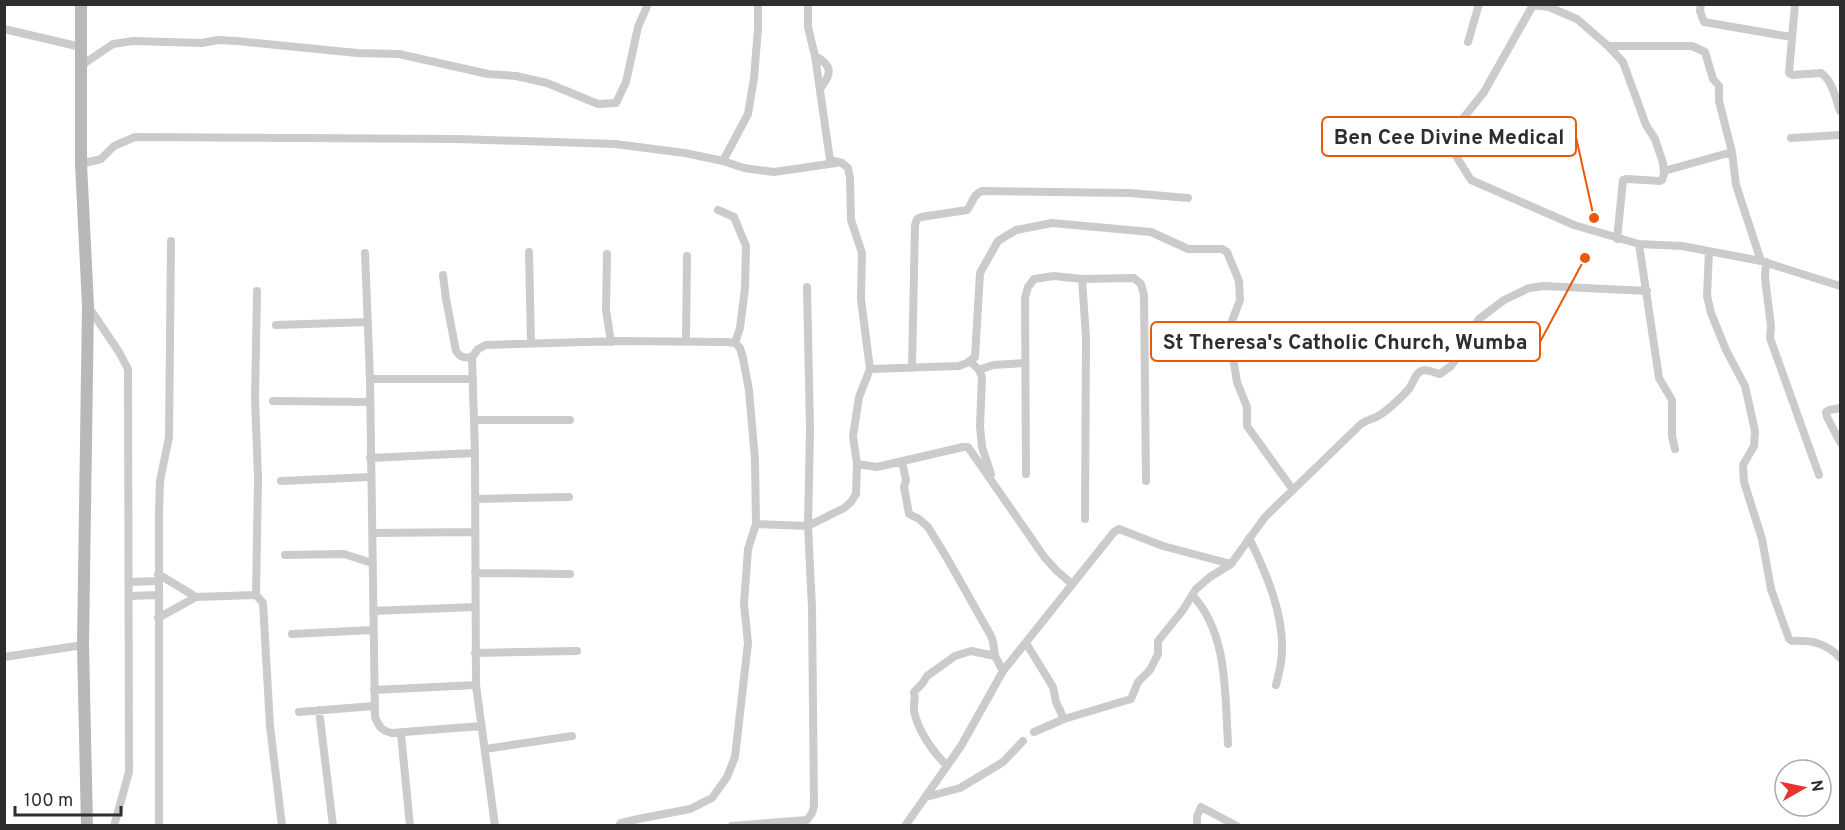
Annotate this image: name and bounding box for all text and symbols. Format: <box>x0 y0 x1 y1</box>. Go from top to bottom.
callout: Ben Cee Divine Medical <box>1322 117 1576 156</box>
text: Ben Cee Divine Medical <box>1334 125 1564 152</box>
callout: St Theresa's Catholic Church, Wumba <box>1151 322 1540 361</box>
text: St Theresa's Catholic Church, Wumba <box>1163 330 1527 357</box>
north arrow <box>1773 758 1833 818</box>
scale bar <box>15 779 122 817</box>
text: N <box>1805 779 1827 793</box>
text: 100 m <box>24 790 73 813</box>

